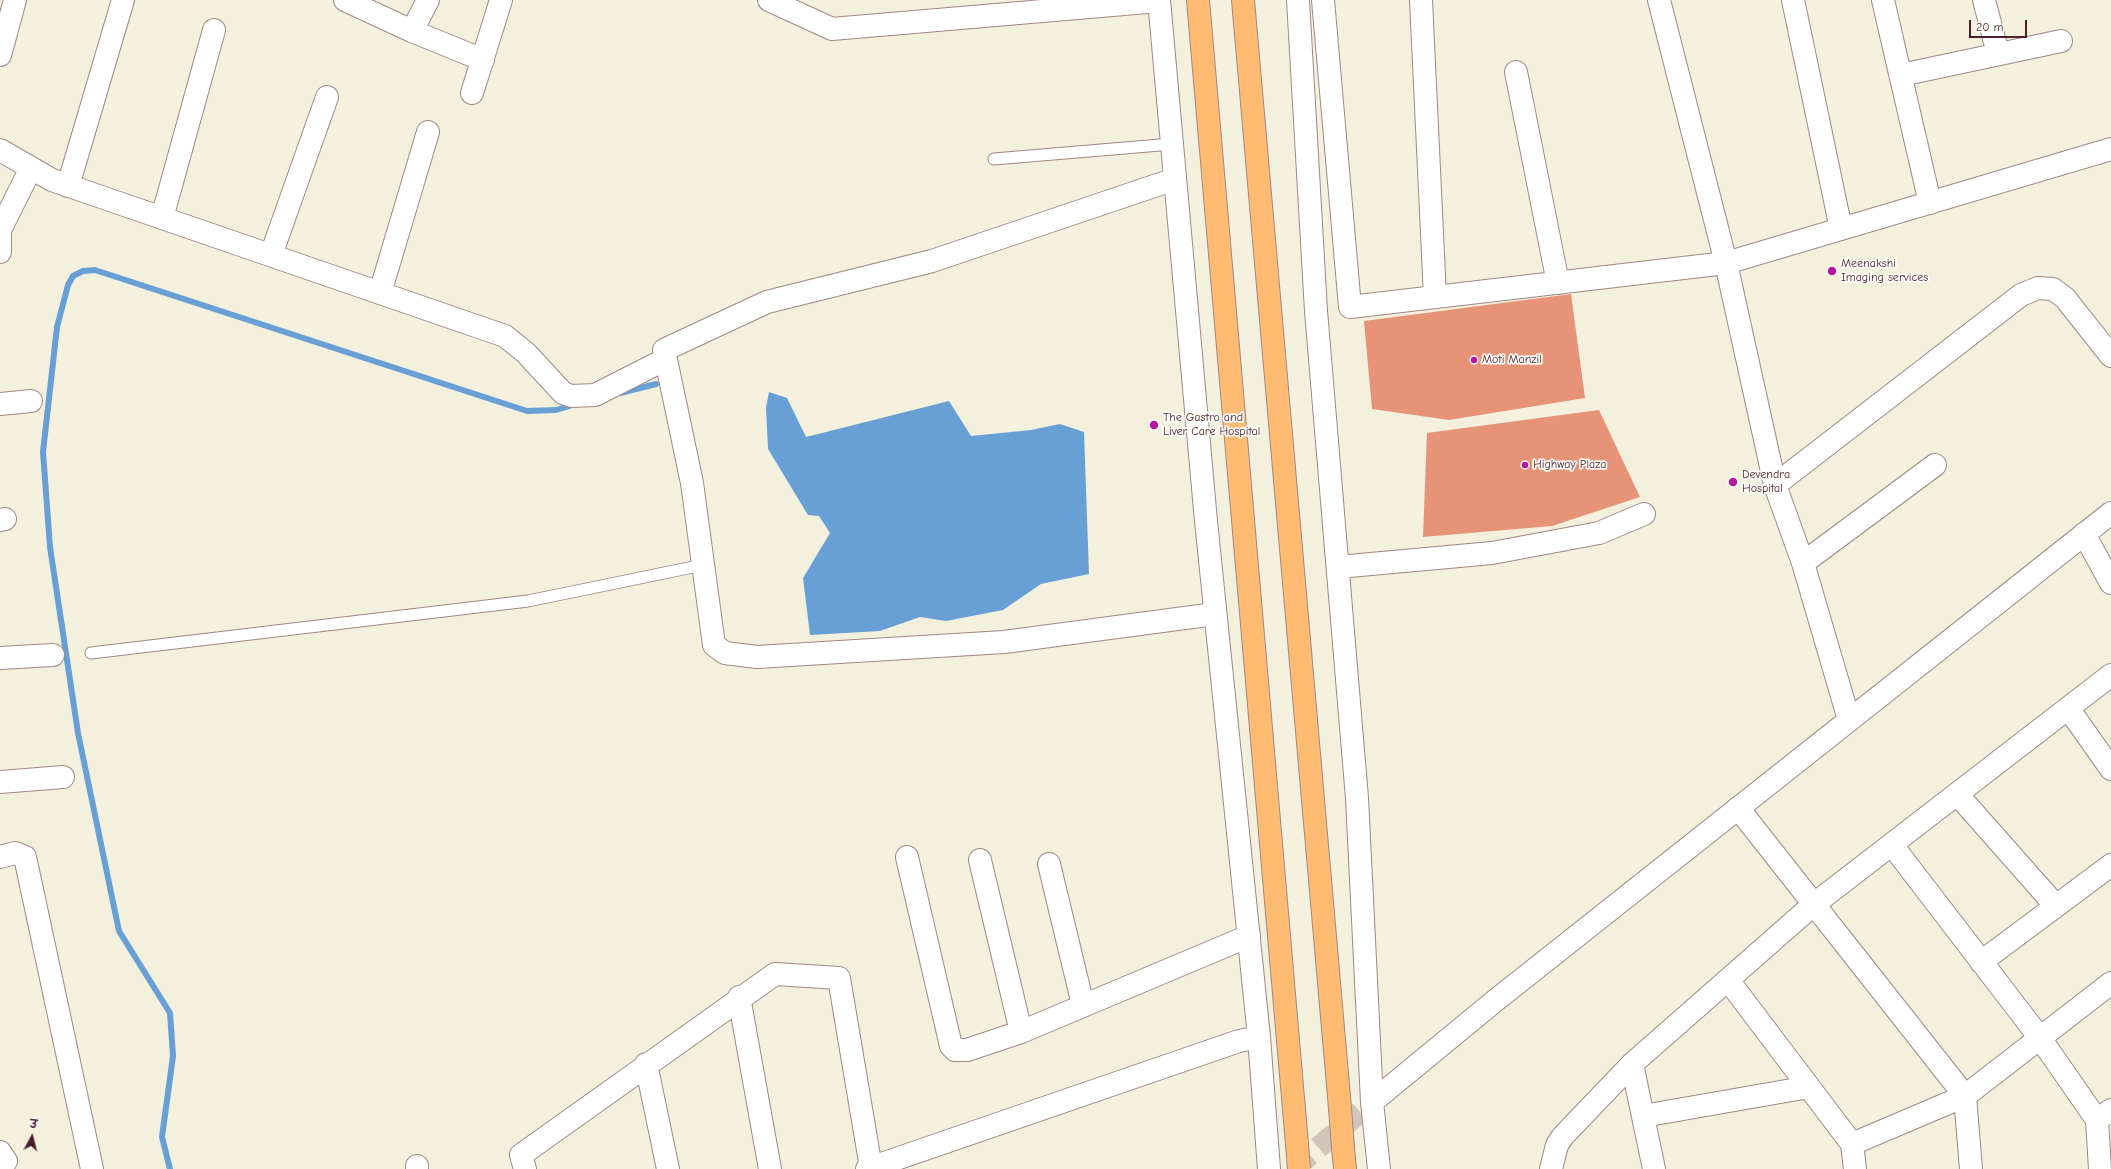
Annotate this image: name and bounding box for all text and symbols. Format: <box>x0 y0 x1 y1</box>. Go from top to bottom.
scale bar <box>1971 12 2029 38</box>
text: 20 m <box>1976 20 2004 34</box>
place label: Meenakshi Imaging services <box>1841 257 1928 285</box>
marker: Meenakshi Imaging services <box>1826 265 1838 277</box>
place label: Moti Manzil <box>1482 353 1542 367</box>
marker: Moti Manzil <box>1469 355 1479 365</box>
place label: The Gastro and Liver Care Hospital <box>1163 411 1260 439</box>
marker: The Gastro and Liver Care Hospital <box>1148 419 1160 431</box>
place label: Highway Plaza <box>1533 458 1606 472</box>
marker: Highway Plaza <box>1520 460 1530 470</box>
place label: Devendra Hospital <box>1742 468 1790 496</box>
marker: Devendra Hospital <box>1727 476 1739 488</box>
north arrow <box>12 1117 52 1157</box>
text: उ <box>29 1118 38 1131</box>

